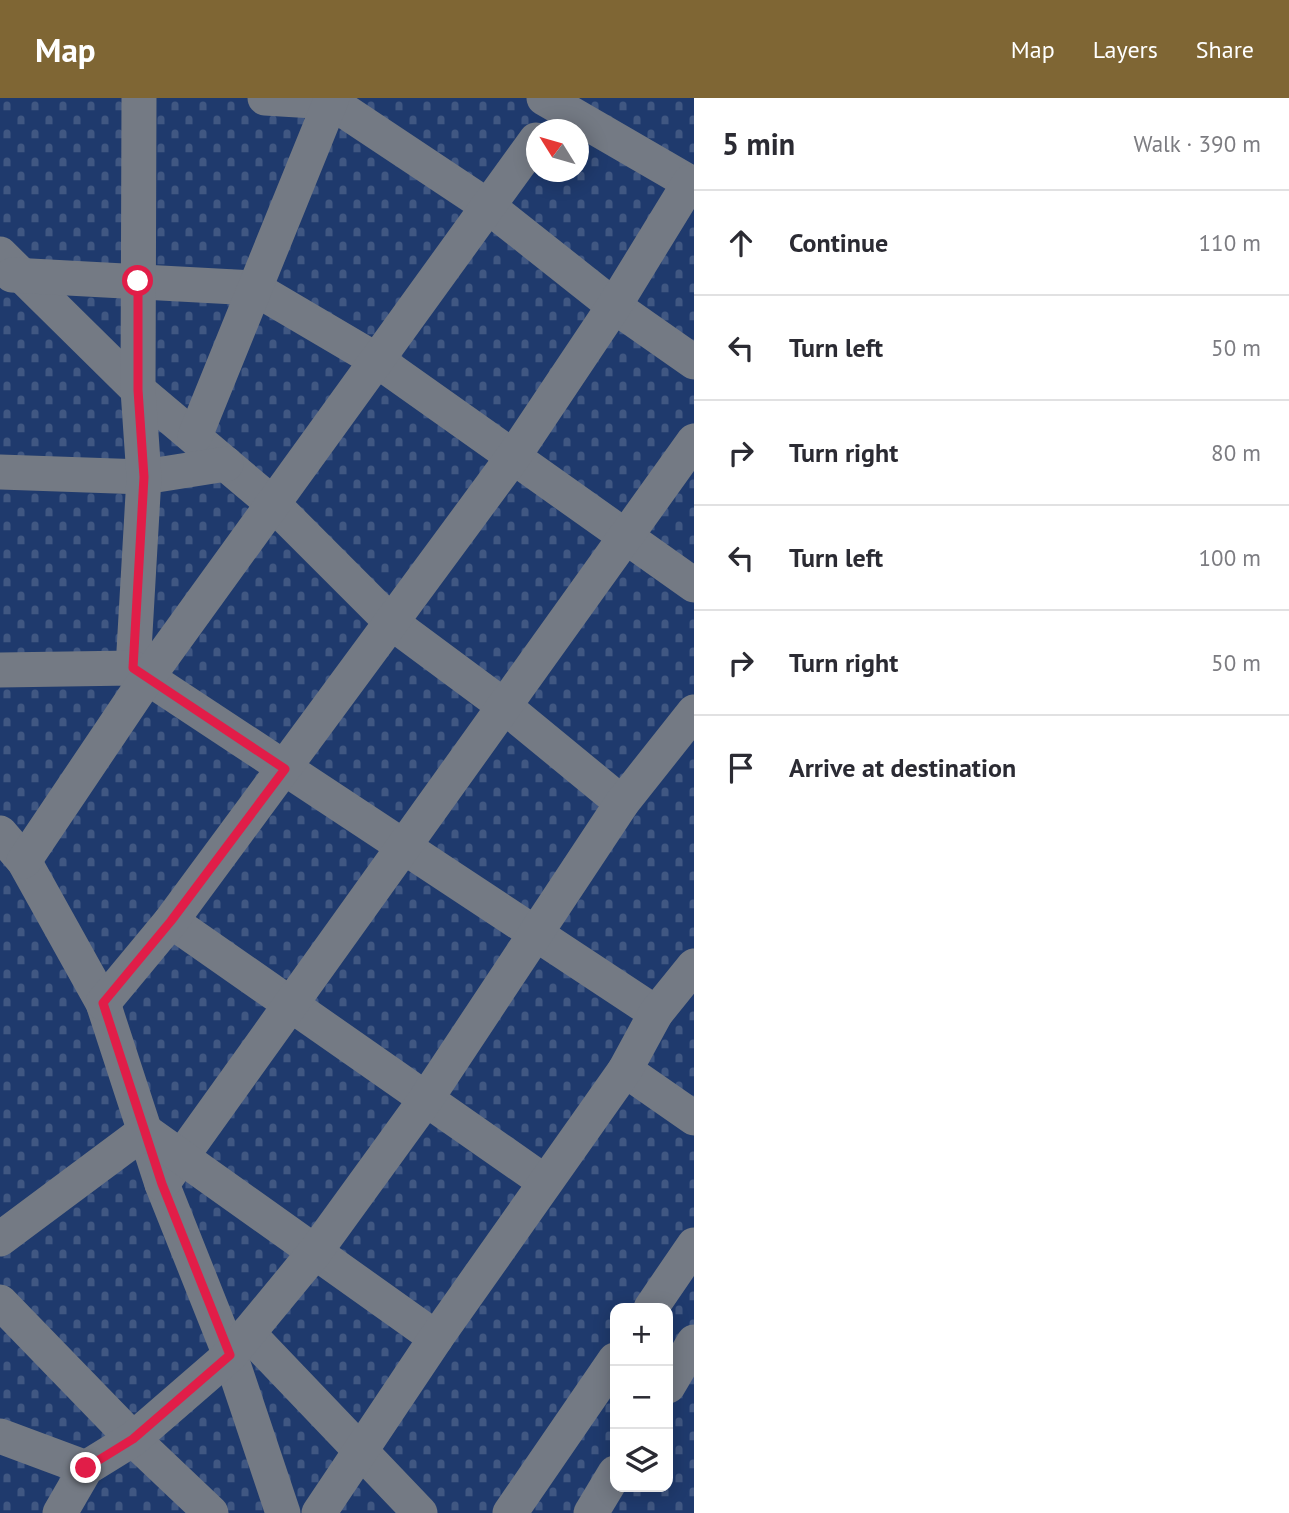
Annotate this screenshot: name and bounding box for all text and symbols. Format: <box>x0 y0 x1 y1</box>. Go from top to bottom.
text: Map <box>35 28 96 71</box>
text: Map <box>1011 34 1055 65</box>
text: Layers <box>1093 34 1158 65</box>
text: Share <box>1196 34 1254 65</box>
north arrow <box>526 119 589 182</box>
text: 5 min <box>722 124 795 163</box>
text: Walk · 390 m <box>1134 129 1261 158</box>
icon: ahead <box>722 224 760 262</box>
text: Continue <box>789 226 888 259</box>
text: 110 m <box>1199 228 1261 257</box>
route start <box>122 265 153 296</box>
icon: left <box>722 329 760 367</box>
text: Turn left <box>789 331 883 364</box>
text: 50 m <box>1211 333 1261 362</box>
icon: right <box>722 434 760 472</box>
text: Turn right <box>789 436 898 469</box>
text: 80 m <box>1211 438 1261 467</box>
icon: left <box>722 539 760 577</box>
text: Turn left <box>789 541 883 574</box>
text: 100 m <box>1199 543 1261 572</box>
icon: right <box>722 644 760 682</box>
text: Turn right <box>789 646 898 679</box>
text: 50 m <box>1211 648 1261 677</box>
icon: arrive <box>722 749 760 787</box>
text: Arrive at destination <box>789 751 1016 784</box>
map controls <box>610 1303 673 1492</box>
button: + <box>610 1303 673 1366</box>
button: − <box>610 1366 673 1429</box>
button: layers <box>610 1429 673 1492</box>
route end <box>70 1452 101 1483</box>

